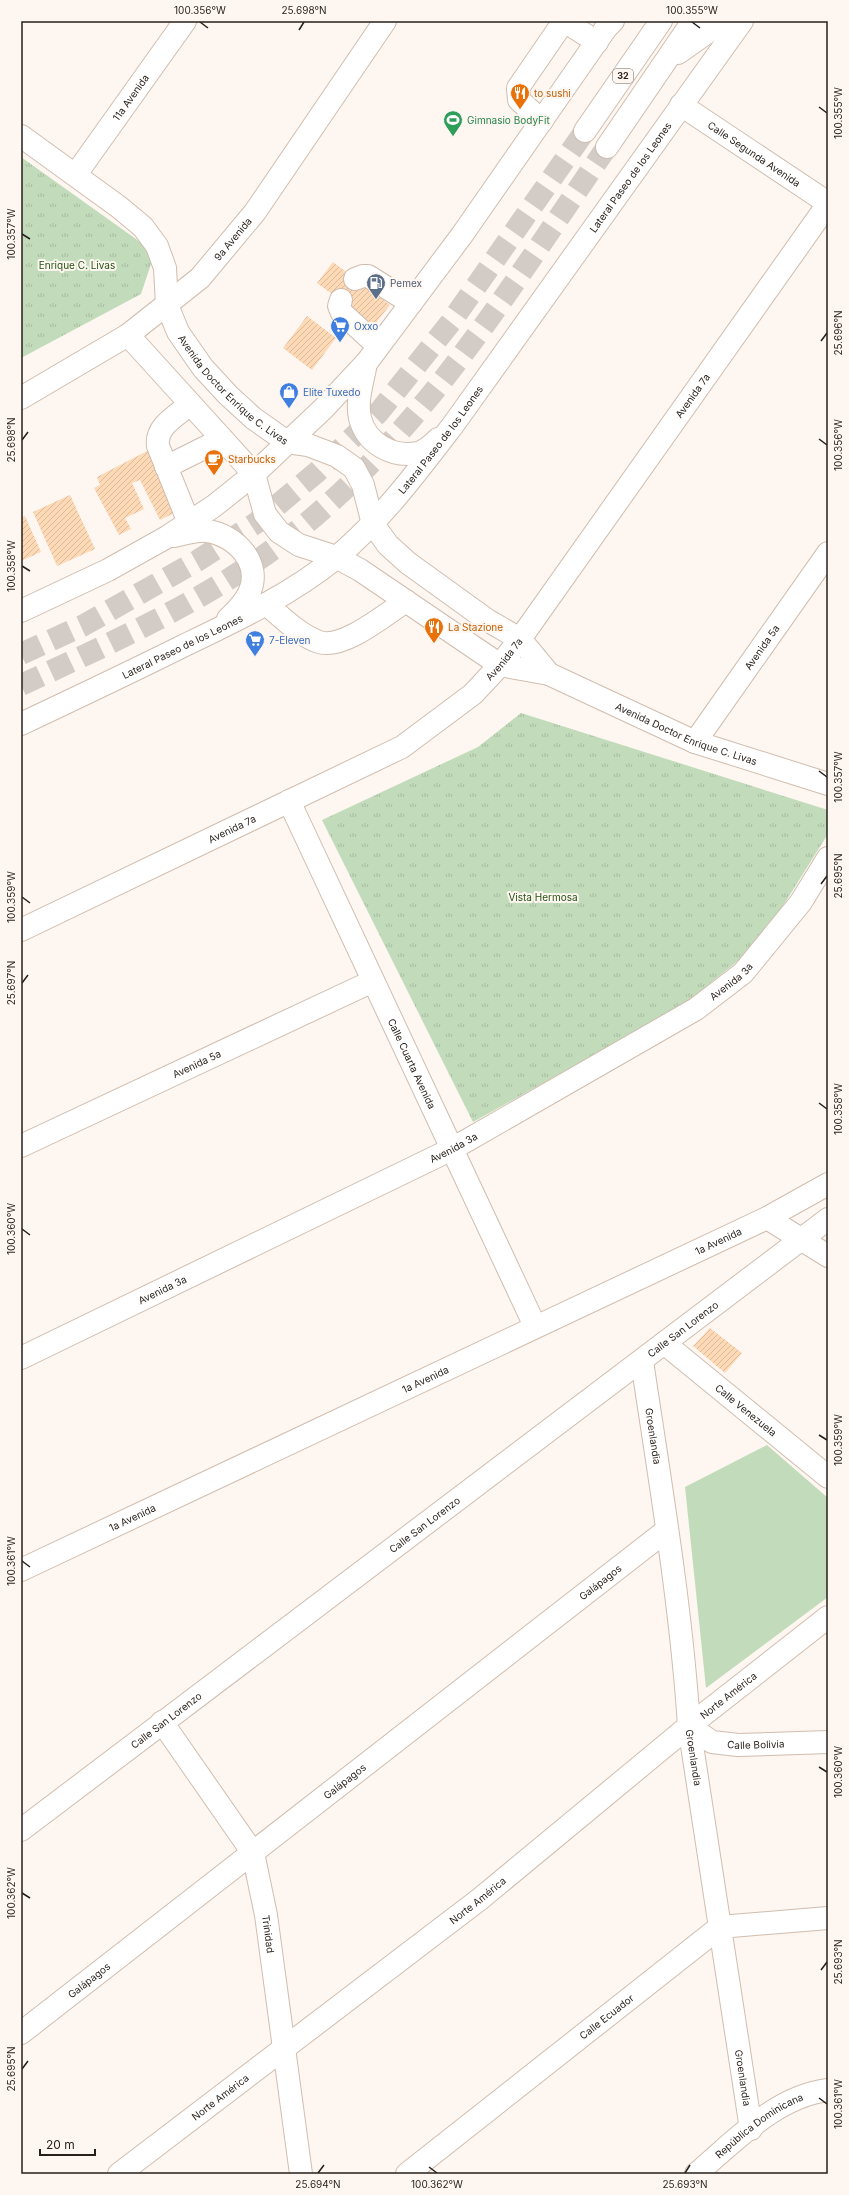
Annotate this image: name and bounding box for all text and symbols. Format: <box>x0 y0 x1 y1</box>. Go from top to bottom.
text: 100.356°W <box>174 4 226 16</box>
text: 25.698°N <box>281 4 327 16</box>
text: 100.355°W <box>666 4 718 16</box>
road number: 32 <box>613 69 633 83</box>
street label: 11a Avenida <box>110 72 151 123</box>
restaurant icon: to sushi <box>509 82 531 110</box>
place label: to sushi <box>534 87 571 99</box>
text: 100.355°W <box>832 87 844 139</box>
sports icon: Gimnasio BodyFit <box>442 109 464 137</box>
place label: Gimnasio BodyFit <box>467 114 550 126</box>
street label: Calle Segunda Avenida <box>706 119 803 189</box>
street label: Lateral Paseo de los Leones <box>587 120 674 235</box>
text: 100.357°W <box>5 208 17 260</box>
street label: 9a Avenida <box>211 215 254 263</box>
park label: Enrique C. Livas <box>39 259 115 271</box>
fuel station icon: Pemex <box>365 272 387 300</box>
place label: Pemex <box>390 277 423 289</box>
text: 25.696°N <box>832 310 844 356</box>
supermarket icon: Oxxo <box>329 315 351 343</box>
place label: Oxxo <box>354 320 378 332</box>
street label: Avenida Doctor Enrique C. Livas <box>176 332 291 447</box>
street label: Avenida 7a <box>673 371 712 420</box>
shop icon: Elite Tuxedo <box>278 381 300 409</box>
street label: Lateral Paseo de los Leones <box>396 383 485 496</box>
place label: Elite Tuxedo <box>303 386 361 398</box>
text: 25.698°N <box>5 417 17 463</box>
text: 100.356°W <box>832 419 844 471</box>
cafe icon: Starbucks <box>203 448 225 476</box>
place label: Starbucks <box>228 453 276 465</box>
text: 100.358°W <box>5 540 17 592</box>
street label: Lateral Paseo de los Leones <box>120 612 245 681</box>
restaurant icon: La Stazione <box>423 616 445 644</box>
place label: La Stazione <box>448 621 503 633</box>
street label: Avenida 5a <box>742 622 782 672</box>
supermarket icon: 7-Eleven <box>244 629 266 657</box>
place label: 7-Eleven <box>269 634 311 646</box>
street label: Avenida 7a <box>483 635 525 683</box>
street label: Avenida Doctor Enrique C. Livas <box>614 700 759 767</box>
text: 100.357°W <box>832 751 844 803</box>
street label: Avenida 7a <box>206 812 258 845</box>
text: 25.695°N <box>832 853 844 899</box>
text: 100.359°W <box>5 871 17 923</box>
park label: Vista Hermosa <box>508 891 578 903</box>
street label: Avenida 3a <box>707 960 755 1002</box>
text: 25.697°N <box>5 961 17 1005</box>
street label: Calle Cuarta Avenida <box>386 1016 438 1111</box>
street label: Avenida 5a <box>171 1047 223 1080</box>
text: 100.358°W <box>832 1083 844 1135</box>
street label: Avenida 3a <box>428 1130 479 1165</box>
text: 100.360°W <box>5 1203 17 1255</box>
street label: 1a Avenida <box>693 1225 744 1257</box>
street label: Avenida 3a <box>136 1273 188 1306</box>
street label: Calle San Lorenzo <box>645 1298 720 1360</box>
street label: 1a Avenida <box>400 1363 450 1395</box>
street label: Calle Venezuela <box>713 1381 779 1439</box>
street label: Groenlandia <box>643 1407 664 1465</box>
text: 100.359°W <box>832 1414 844 1466</box>
street label: Calle San Lorenzo <box>387 1494 462 1555</box>
street label: 1a Avenida <box>107 1501 157 1534</box>
text: 100.361°W <box>5 1536 17 1586</box>
street label: Galápagos <box>577 1562 624 1602</box>
street label: Norte América <box>698 1669 759 1721</box>
street label: Calle San Lorenzo <box>128 1690 204 1751</box>
street label: Groenlandia <box>684 1728 704 1787</box>
street label: Calle Bolivia <box>726 1737 785 1751</box>
text: 100.360°W <box>832 1746 844 1798</box>
street label: Galápagos <box>321 1761 368 1801</box>
text: 100.362°W <box>5 1867 17 1919</box>
street label: Norte América <box>447 1874 508 1926</box>
street label: Trinidad <box>260 1914 277 1954</box>
text: 25.693°N <box>832 1939 844 1985</box>
street label: Galápagos <box>65 1960 112 2000</box>
street label: Calle Ecuador <box>577 1991 636 2042</box>
text: 25.695°N <box>5 2046 17 2092</box>
street label: Groenlandia <box>733 2049 753 2107</box>
street label: Norte América <box>189 2071 251 2123</box>
text: 100.361°W <box>832 2079 844 2129</box>
street label: República Dominicana <box>713 2091 805 2160</box>
scale bar <box>40 2131 95 2157</box>
text: 20 m <box>46 2137 75 2152</box>
text: 25.694°N <box>295 2178 341 2190</box>
text: 100.362°W <box>411 2178 463 2190</box>
text: 25.693°N <box>662 2178 708 2190</box>

